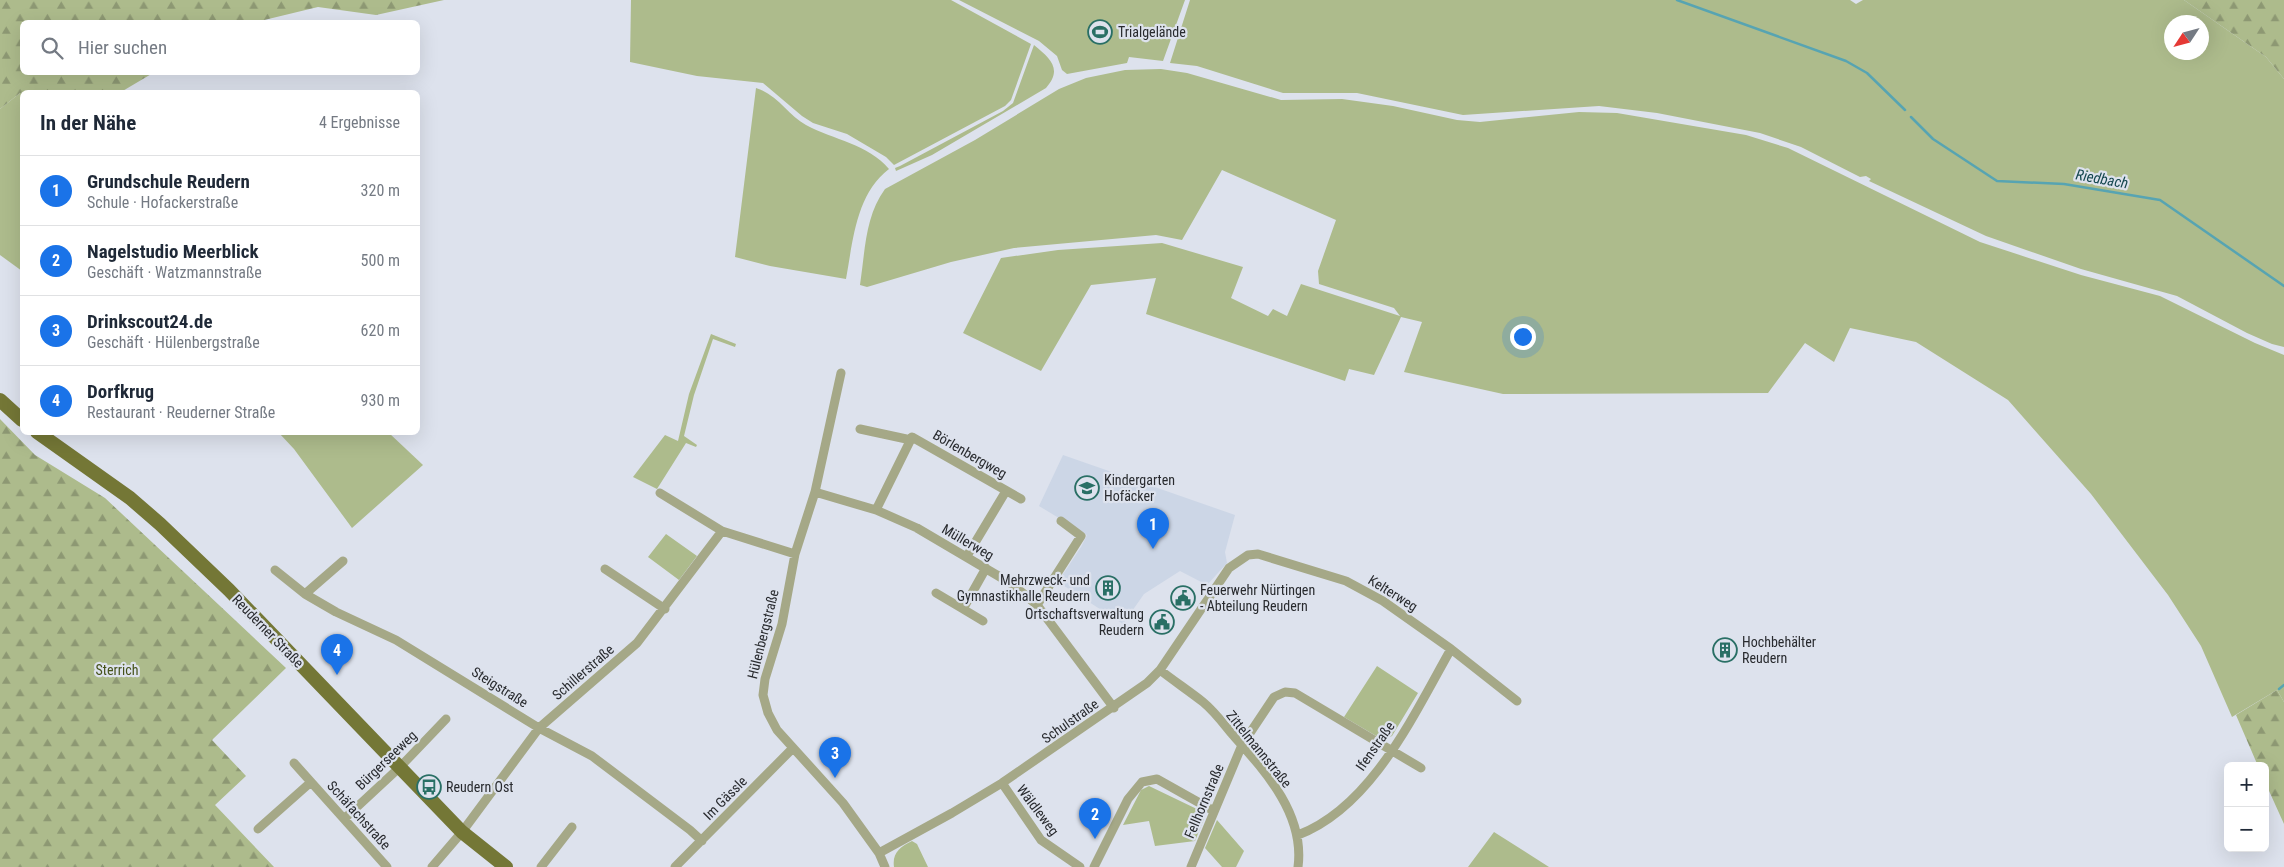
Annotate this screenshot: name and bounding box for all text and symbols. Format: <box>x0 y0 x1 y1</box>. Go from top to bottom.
north arrow <box>2164 15 2209 60</box>
sports icon: Trialgelände <box>1087 19 1113 45</box>
search box <box>20 20 420 75</box>
place label: Trialgelände <box>1118 24 1186 40</box>
icon: search <box>38 34 66 62</box>
text: Hier suchen <box>78 36 167 59</box>
text: In der Nähe <box>40 111 136 135</box>
text: 4 Ergebnisse <box>319 113 400 132</box>
water label: Riedbach <box>2074 166 2130 192</box>
text: Grundschule Reudern <box>87 170 250 193</box>
text: 1 <box>52 181 60 200</box>
text: 320 m <box>361 181 400 200</box>
text: Schule · Hofackerstraße <box>87 193 238 212</box>
text: Nagelstudio Meerblick <box>87 240 259 263</box>
text: 2 <box>52 251 60 270</box>
text: 500 m <box>361 251 400 270</box>
text: Geschäft · Watzmannstraße <box>87 263 262 282</box>
text: Drinkscout24.de <box>87 310 212 333</box>
text: 3 <box>52 321 60 340</box>
text: 620 m <box>361 321 400 340</box>
your location <box>1510 324 1536 350</box>
text: Geschäft · Hülenbergstraße <box>87 333 260 352</box>
text: Dorfkrug <box>87 380 154 403</box>
text: 4 <box>52 391 60 410</box>
text: 930 m <box>361 391 400 410</box>
text: Restaurant · Reuderner Straße <box>87 403 275 422</box>
street label: Börlenbergweg <box>930 426 1010 482</box>
place label: Kindergarten Hofäcker <box>1104 472 1175 504</box>
school or university icon: Kindergarten Hofäcker <box>1074 475 1100 501</box>
pin: 1 <box>1137 508 1169 549</box>
street label: Müllerweg <box>939 521 997 563</box>
place label: Mehrzweck- und Gymnastikhalle Reudern <box>957 572 1090 604</box>
street label: Kelterweg <box>1365 572 1421 614</box>
building icon: Mehrzweck- und Gymnastikhalle Reudern <box>1095 575 1121 601</box>
place label: Feuerwehr Nürtingen - Abteilung Reudern <box>1200 582 1315 614</box>
public building icon: Feuerwehr Nürtingen - Abteilung Reudern <box>1170 585 1196 611</box>
street label: Hülenbergstraße <box>744 587 782 680</box>
street label: Reuderner Straße <box>229 591 307 671</box>
place label: Ortschaftsverwaltung Reudern <box>1025 606 1144 638</box>
public building icon: Ortschaftsverwaltung Reudern <box>1149 609 1175 635</box>
pin: 4 <box>321 634 353 675</box>
place label: Hochbehälter Reudern <box>1742 634 1816 666</box>
building icon: Hochbehälter Reudern <box>1712 637 1738 663</box>
street label: Schillerstraße <box>549 641 617 703</box>
park label: Sterrich <box>96 662 138 678</box>
street label: Steigstraße <box>469 663 531 711</box>
street label: Schulstraße <box>1039 695 1102 746</box>
street label: Zittelmannstraße <box>1223 707 1295 791</box>
street label: Ifenstraße <box>1352 718 1398 774</box>
street label: Bürgerseeweg <box>352 727 420 793</box>
pin: 3 <box>819 737 851 778</box>
street label: Fellhornstraße <box>1181 761 1227 841</box>
map controls <box>2224 762 2269 852</box>
button: + <box>2224 762 2269 807</box>
street label: Im Gässle <box>700 773 750 823</box>
bus stop icon: Reudern Ost <box>416 774 442 800</box>
street label: Schäfachstraße <box>324 777 394 853</box>
place label: Reudern Ost <box>446 779 513 795</box>
street label: Wäldleweg <box>1014 781 1062 839</box>
pin: 2 <box>1079 798 1111 839</box>
button: − <box>2224 807 2269 852</box>

